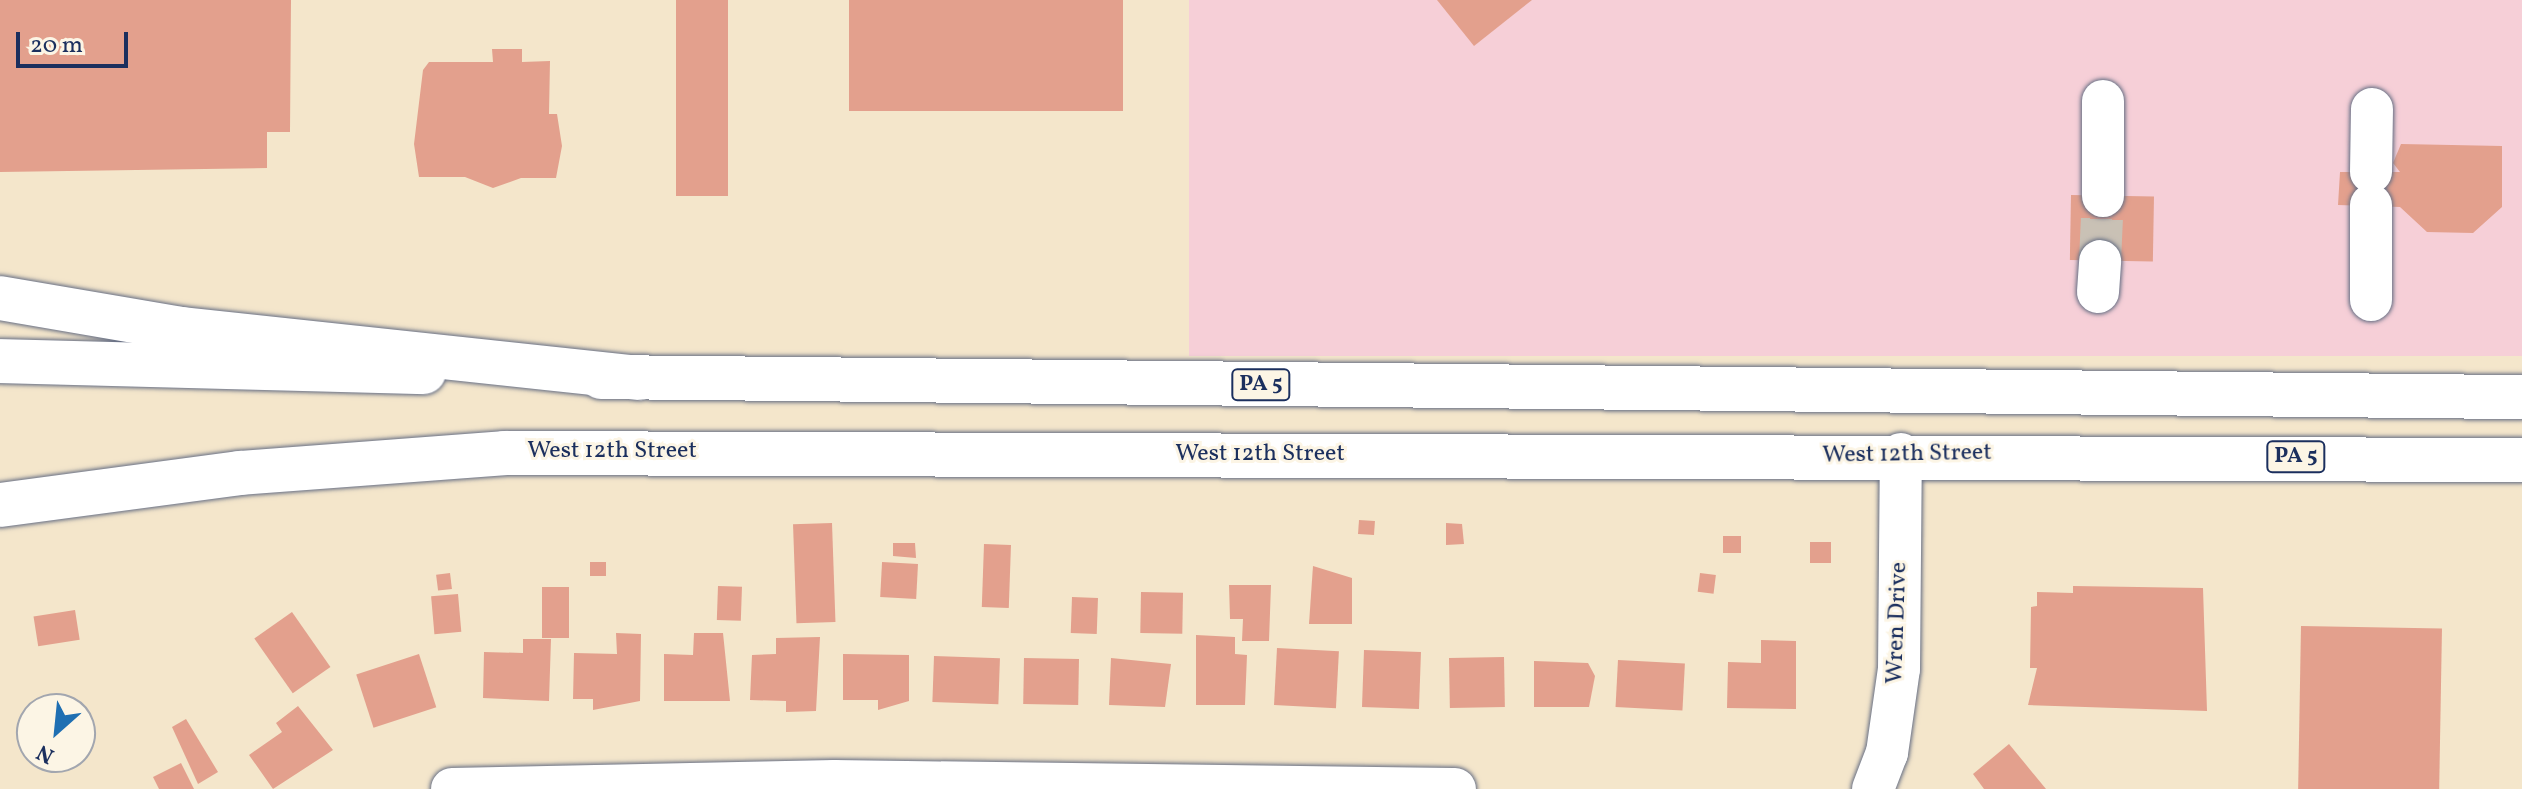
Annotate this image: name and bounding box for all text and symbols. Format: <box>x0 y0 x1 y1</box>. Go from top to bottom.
scale bar <box>20 16 132 66</box>
text: 20 m <box>30 29 83 63</box>
road number: PA 5 <box>1231 367 1291 403</box>
street label: West 12th Street <box>527 438 697 466</box>
street label: West 12th Street <box>1822 439 1992 471</box>
road number: PA 5 <box>2266 439 2326 475</box>
street label: West 12th Street <box>1175 441 1345 469</box>
street label: Wren Drive <box>1881 562 1915 684</box>
north arrow <box>16 693 96 773</box>
text: N <box>32 736 60 770</box>

